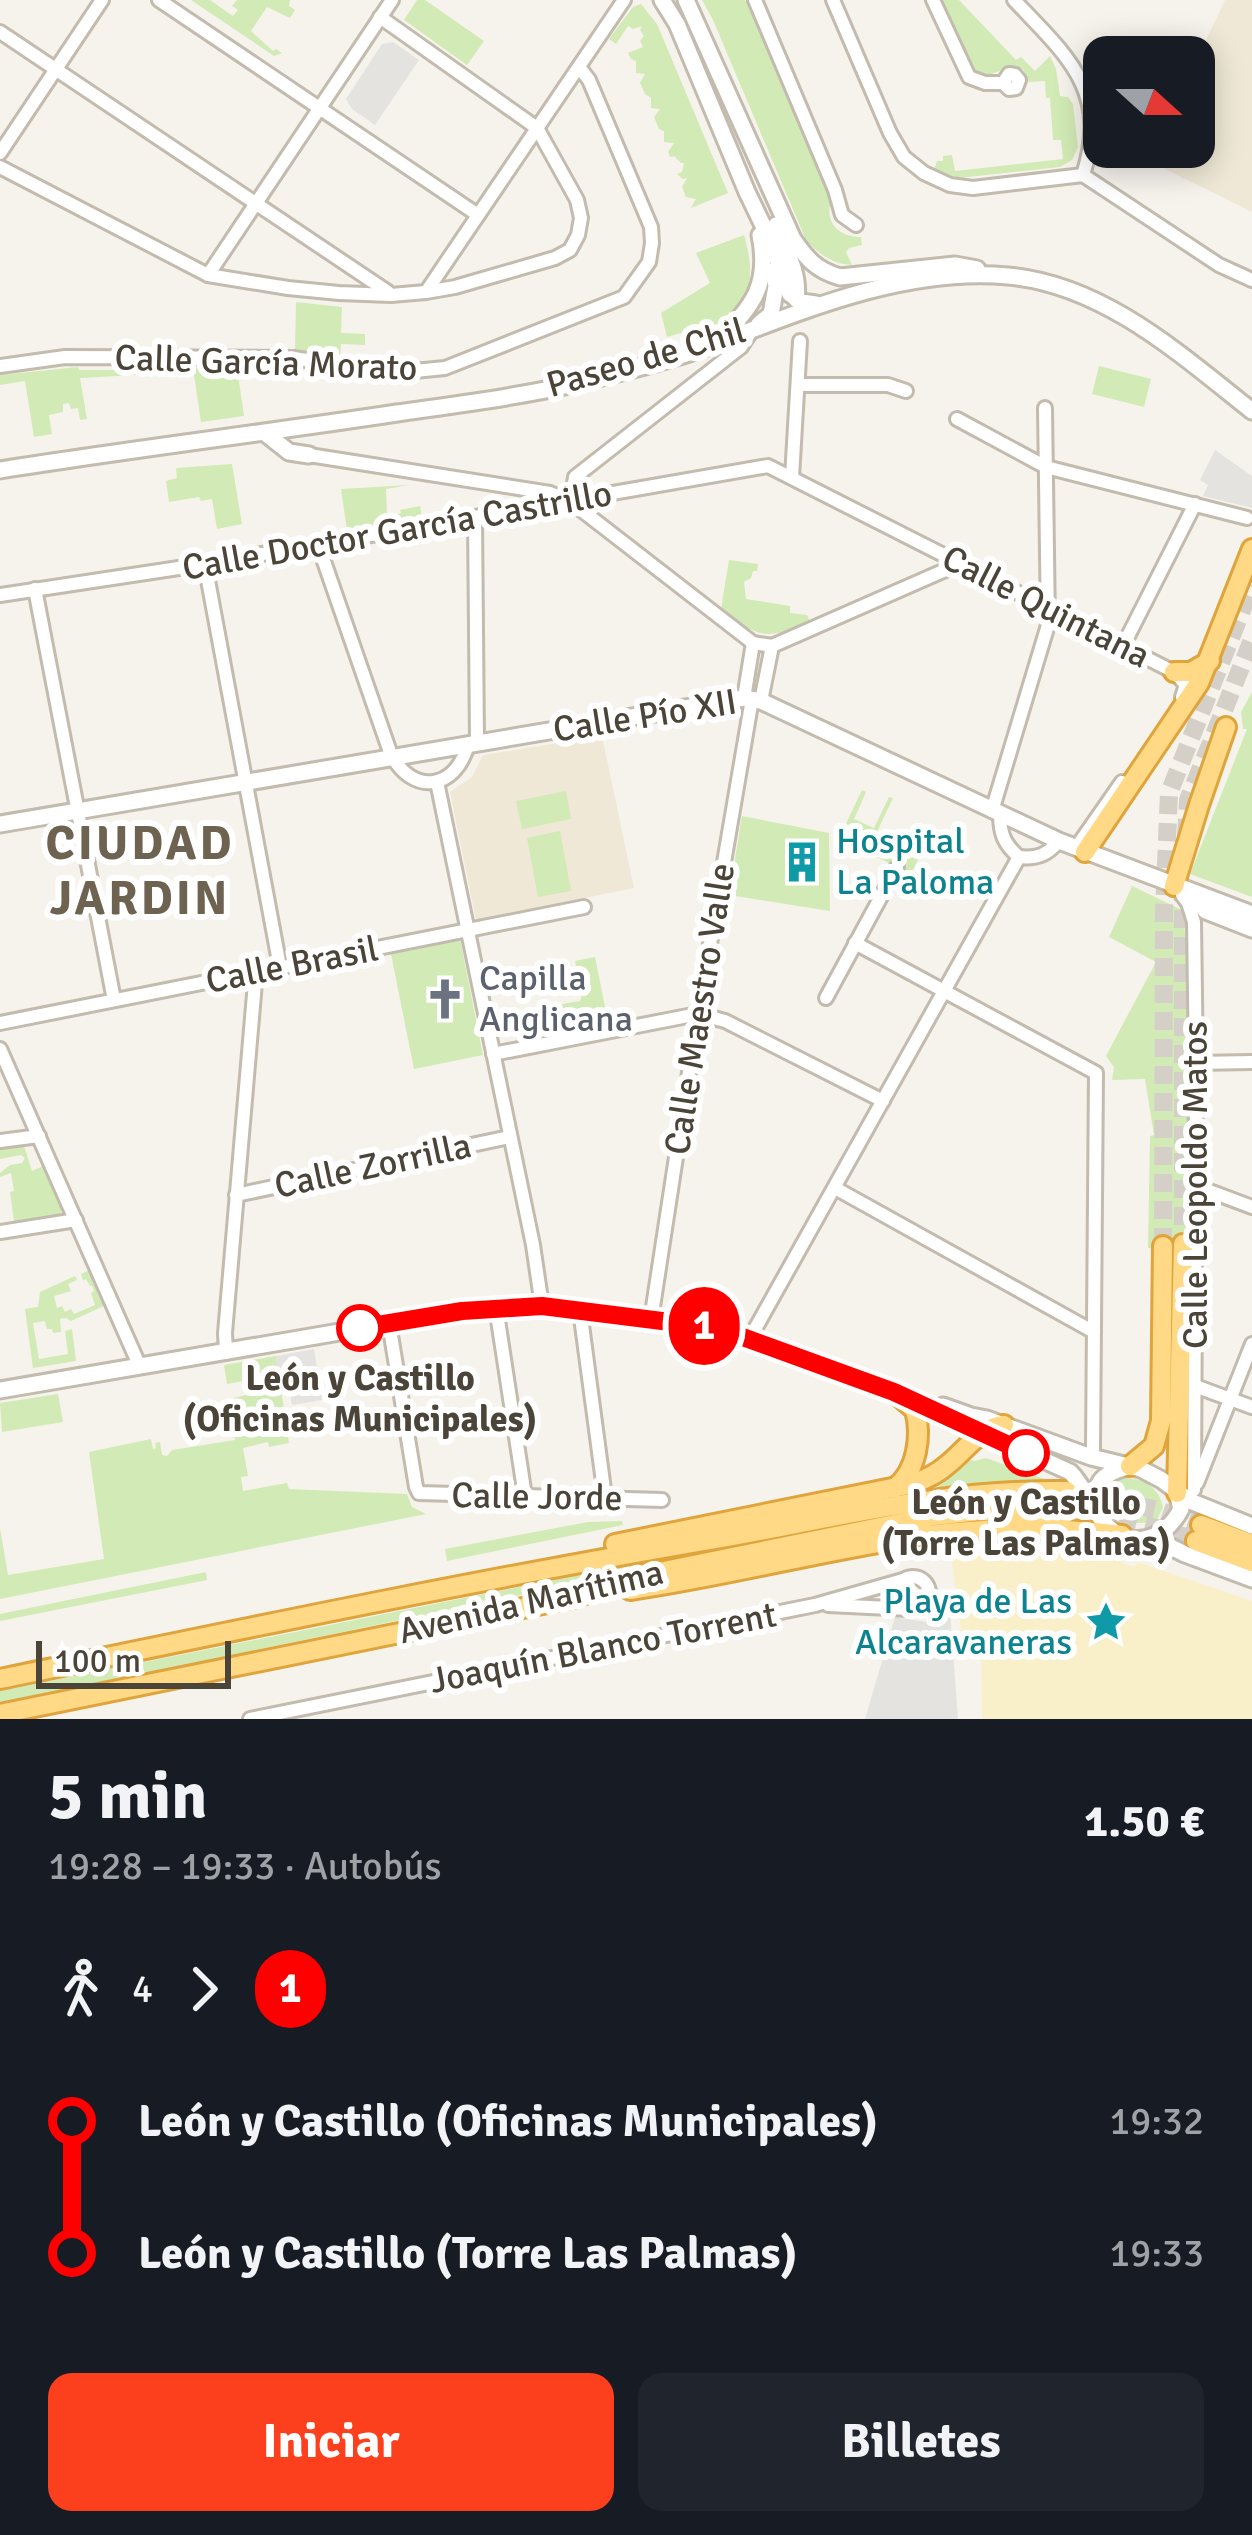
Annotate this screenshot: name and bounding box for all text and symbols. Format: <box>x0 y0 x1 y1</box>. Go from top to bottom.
north arrow <box>1083 36 1215 168</box>
map controls <box>1083 36 1215 168</box>
street label: Paseo de Chil <box>541 308 751 408</box>
street label: Calle García Morato <box>114 335 418 391</box>
street label: Calle Doctor García Castrillo <box>179 471 615 591</box>
street label: Calle Quintana <box>935 535 1157 679</box>
street label: Calle Pío XII <box>550 679 740 753</box>
district label: CIUDAD JARDIN <box>46 814 234 928</box>
place label: Hospital La Paloma <box>836 819 994 905</box>
building icon: Hospital La Paloma <box>779 839 825 885</box>
street label: Calle Maestro Valle <box>655 860 745 1158</box>
street label: Calle Brasil <box>202 926 382 1004</box>
place label: Capilla Anglicana <box>479 956 633 1042</box>
church icon: Capilla Anglicana <box>422 976 468 1022</box>
street label: Calle Leopoldo Matos <box>1173 1021 1218 1349</box>
street label: Calle Zorrilla <box>270 1123 476 1209</box>
line badge: 1 <box>665 1287 743 1365</box>
text: 1 <box>693 1300 715 1351</box>
marker: León y Castillo (Oficinas Municipales) <box>338 1306 382 1350</box>
place label: León y Castillo (Oficinas Municipales) <box>183 1356 537 1442</box>
marker: León y Castillo (Torre Las Palmas) <box>1004 1431 1048 1475</box>
street label: Calle Jorde <box>451 1473 623 1521</box>
place label: León y Castillo (Torre Las Palmas) <box>881 1480 1171 1566</box>
street label: Avenida Marítima <box>394 1550 668 1654</box>
place label: Playa de Las Alcaravaneras <box>855 1579 1072 1665</box>
street label: Joaquín Blanco Torrent <box>426 1592 780 1704</box>
place icon: Playa de Las Alcaravaneras <box>1083 1599 1129 1645</box>
scale bar <box>36 1635 231 1688</box>
text: 100 m <box>54 1641 141 1682</box>
text: 5 min <box>48 1756 207 1837</box>
text: 1.50 € <box>1084 1794 1204 1849</box>
text: 19:28 – 19:33 · Autobús <box>48 1842 442 1890</box>
icon: walk <box>48 1956 114 2022</box>
icon: forward <box>171 1956 237 2022</box>
text: 1 <box>279 1963 302 2014</box>
text: 4 <box>132 1965 153 2013</box>
text: León y Castillo (Oficinas Municipales) <box>138 2094 878 2149</box>
text: 19:32 <box>1109 2097 1204 2145</box>
text: León y Castillo (Torre Las Palmas) <box>138 2226 797 2281</box>
text: 19:33 <box>1109 2229 1204 2277</box>
button: Iniciar <box>48 2373 614 2511</box>
button: Billetes <box>638 2373 1204 2511</box>

